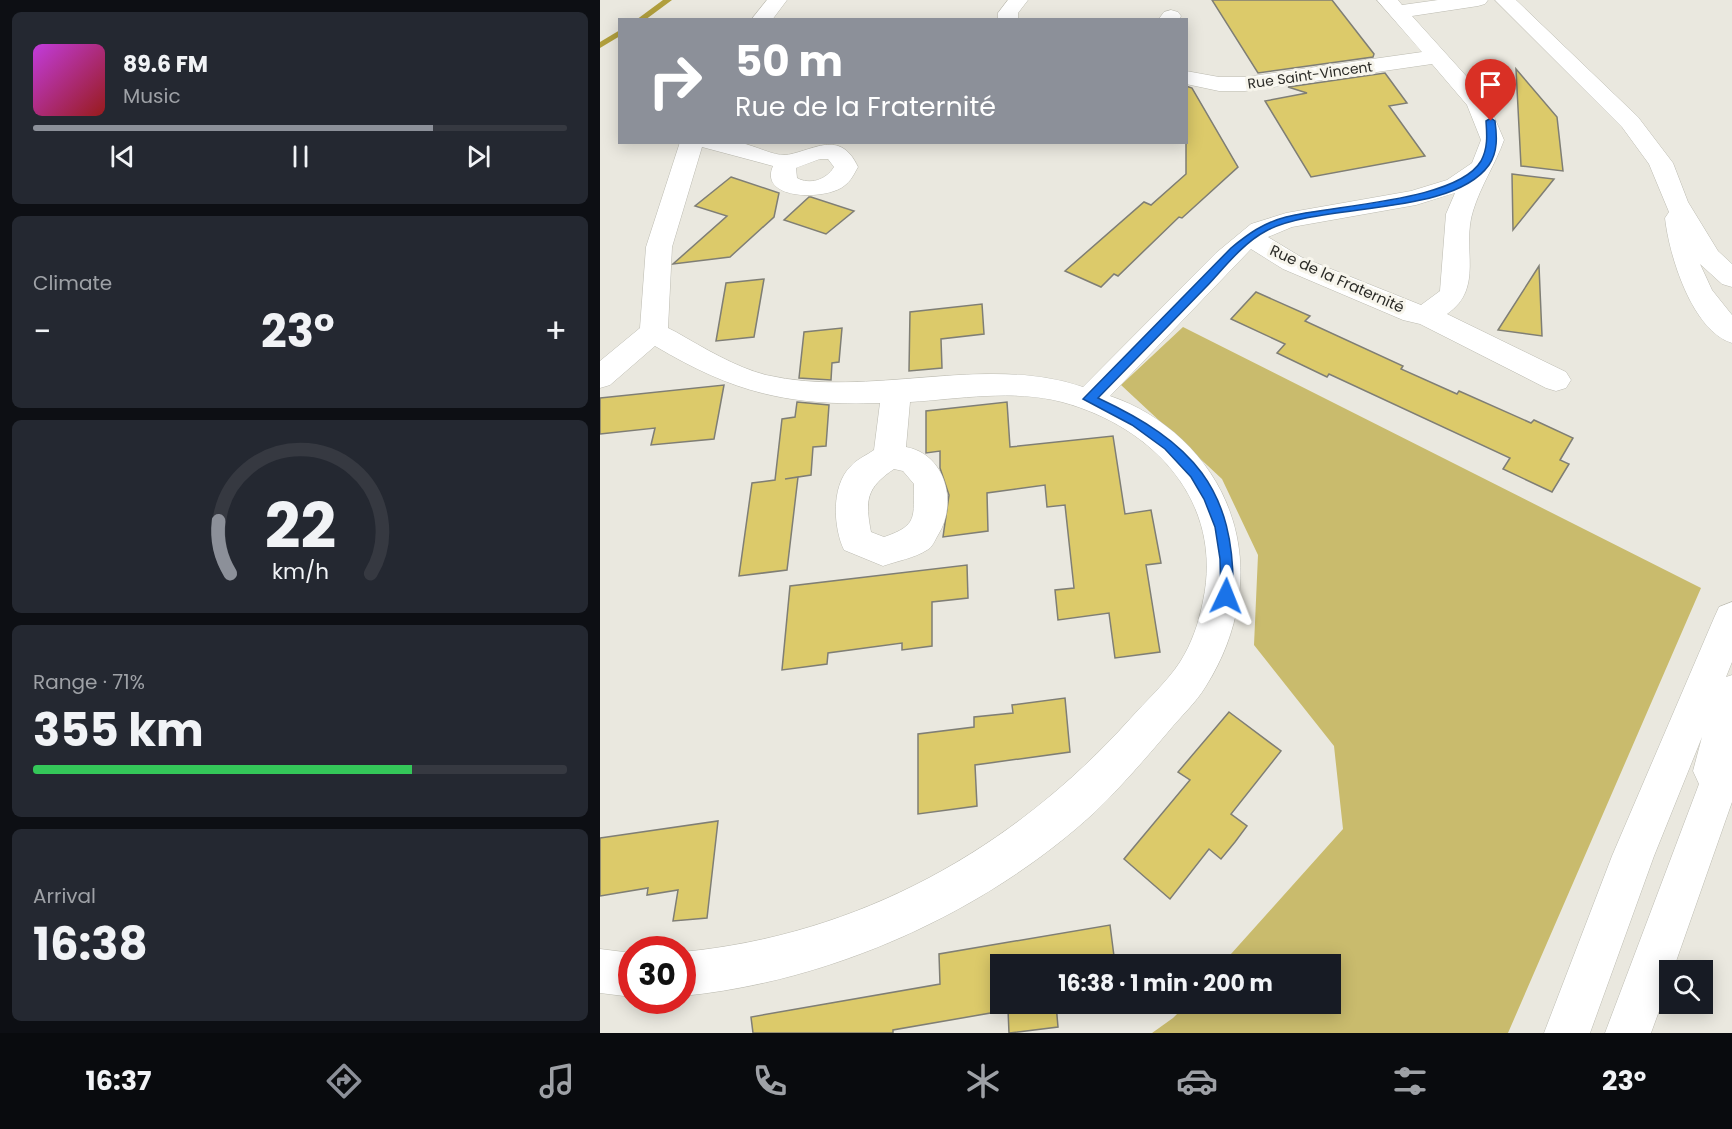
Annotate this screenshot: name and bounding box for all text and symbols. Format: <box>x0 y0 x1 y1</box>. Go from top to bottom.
text: 50 m <box>735 32 843 91</box>
icon: right <box>636 42 714 120</box>
text: 89.6 FM <box>123 49 208 80</box>
street label: Rue Saint-Vincent <box>1246 56 1374 94</box>
pin <box>1465 59 1516 121</box>
icon: arrive <box>1474 68 1507 101</box>
text: Music <box>123 82 181 110</box>
text: Rue de la Fraternité <box>735 88 996 125</box>
icon: previous <box>106 140 139 173</box>
icon: pause <box>284 140 317 173</box>
icon: next <box>462 140 495 173</box>
street label: Rue de la Fraternité <box>1267 239 1408 318</box>
text: Climate <box>33 269 112 297</box>
text: 23° <box>261 300 335 363</box>
text: − <box>33 308 51 355</box>
text: + <box>544 308 567 355</box>
text: 22 <box>264 482 336 570</box>
text: km/h <box>271 556 329 587</box>
position arrow <box>1194 564 1258 628</box>
text: Range · 71% <box>33 668 145 696</box>
text: 355 km <box>33 699 204 762</box>
text: Arrival <box>33 882 96 910</box>
text: 16:38 <box>33 913 148 976</box>
speed limit sign: 30 <box>618 936 696 1014</box>
map controls <box>1659 960 1713 1014</box>
button: search <box>1659 960 1713 1014</box>
text: 16:38 · 1 min · 200 m <box>1058 968 1273 999</box>
icon: directions <box>323 1060 365 1102</box>
icon: music <box>536 1060 578 1102</box>
icon: phone <box>749 1060 791 1102</box>
icon: climate <box>962 1060 1004 1102</box>
icon: car <box>1176 1060 1218 1102</box>
icon: filters <box>1389 1060 1431 1102</box>
text: 16:37 <box>86 1062 151 1099</box>
text: 23° <box>1602 1062 1646 1099</box>

